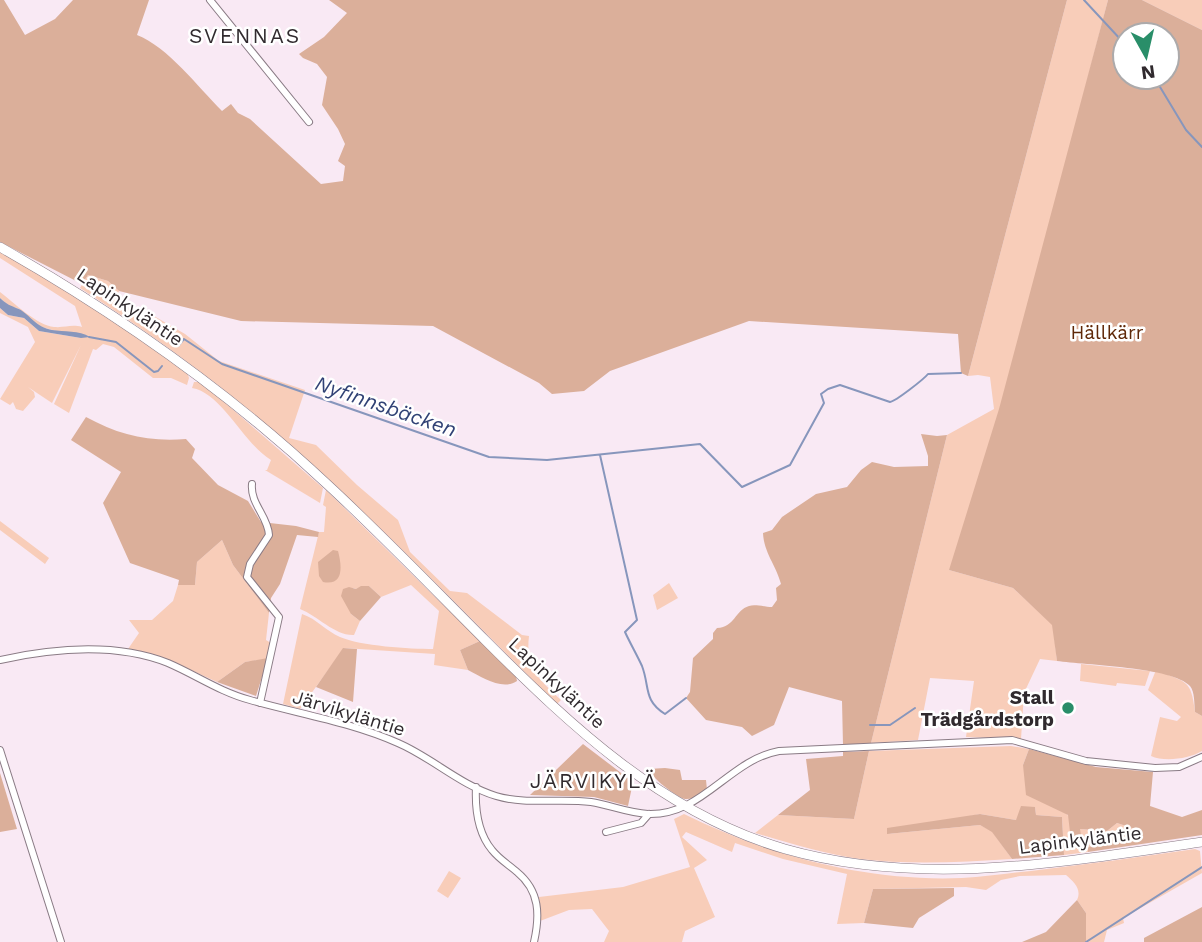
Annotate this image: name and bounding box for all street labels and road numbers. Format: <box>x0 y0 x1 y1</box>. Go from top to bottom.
street label: Lapinkyläntie <box>72 263 188 351</box>
street label: Lapinkyläntie <box>504 632 610 734</box>
street label: Järvikyläntie <box>290 685 408 741</box>
street label: Lapinkyläntie <box>1017 821 1143 859</box>

